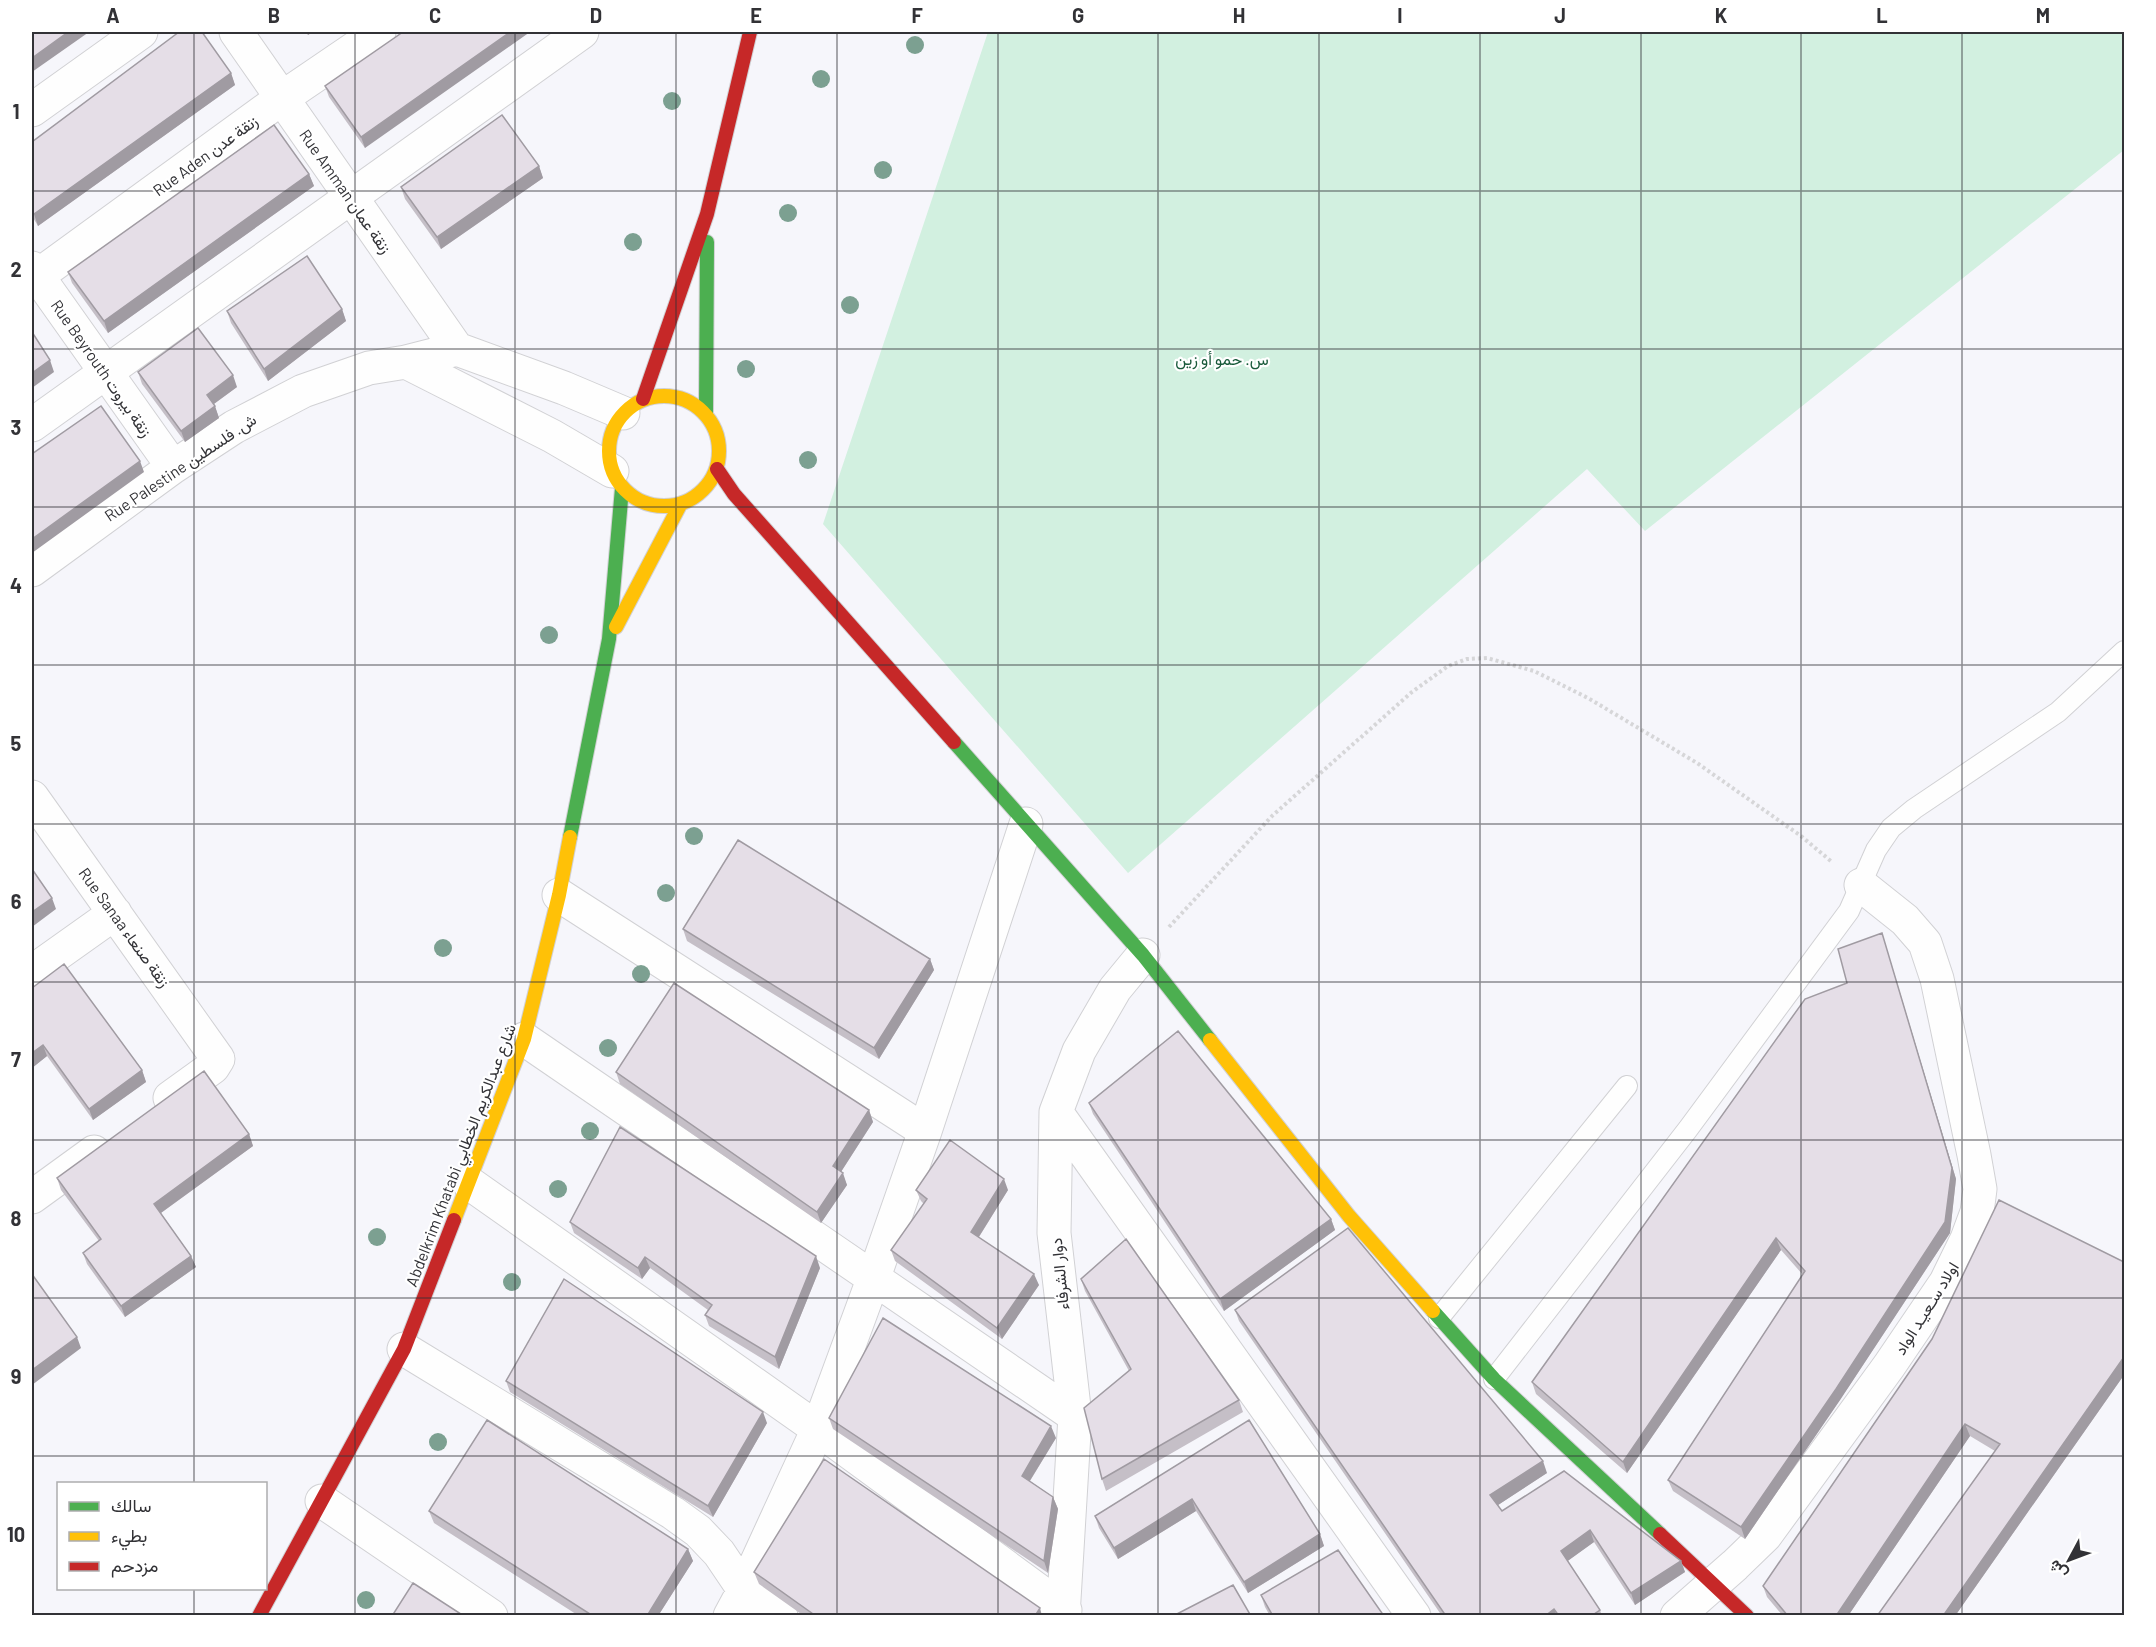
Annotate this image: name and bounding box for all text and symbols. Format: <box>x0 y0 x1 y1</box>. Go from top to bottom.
text: A <box>106 3 120 27</box>
text: B <box>268 3 280 27</box>
text: C <box>429 3 441 27</box>
text: D <box>590 3 602 27</box>
text: E <box>750 3 762 27</box>
text: F <box>911 3 923 27</box>
text: G <box>1072 3 1084 27</box>
text: H <box>1233 3 1245 27</box>
text: I <box>1397 3 1403 27</box>
text: J <box>1554 3 1566 27</box>
text: K <box>1715 3 1728 27</box>
text: L <box>1876 3 1888 27</box>
text: M <box>2036 3 2050 27</box>
text: 1 <box>12 99 20 123</box>
street label: Rue Aden زنقة عدن <box>149 111 262 201</box>
street label: Rue Amman زنقة عمان <box>294 125 396 258</box>
text: 2 <box>10 257 22 281</box>
street label: Rue Beyrouth زنقة بيروت <box>46 296 157 441</box>
park label: س. حمو أو زين <box>1175 349 1269 370</box>
street label: Rue Palestine ش. فلسطين <box>101 409 261 527</box>
text: 3 <box>11 415 21 439</box>
text: 4 <box>10 573 22 597</box>
text: 5 <box>11 731 22 755</box>
street label: Rue Sanaa زنقة صنعاء <box>74 864 175 992</box>
text: 6 <box>11 889 22 913</box>
street label: Abdelkrim Khatabi شارع عبدالكريم الخطابي <box>401 1021 524 1291</box>
text: 7 <box>11 1047 21 1071</box>
text: 8 <box>11 1206 22 1230</box>
street label: دوار الشرفاء <box>1046 1237 1074 1311</box>
street label: اولاد سـعيـد الواد <box>1890 1258 1964 1359</box>
text: 9 <box>11 1364 21 1388</box>
legend <box>57 1482 267 1590</box>
text: سالك <box>111 1494 151 1516</box>
text: 10 <box>7 1522 25 1546</box>
text: بطيء <box>111 1524 147 1551</box>
north arrow <box>2039 1530 2099 1590</box>
text: مزدحم <box>111 1554 158 1578</box>
text: ش <box>2044 1556 2072 1584</box>

